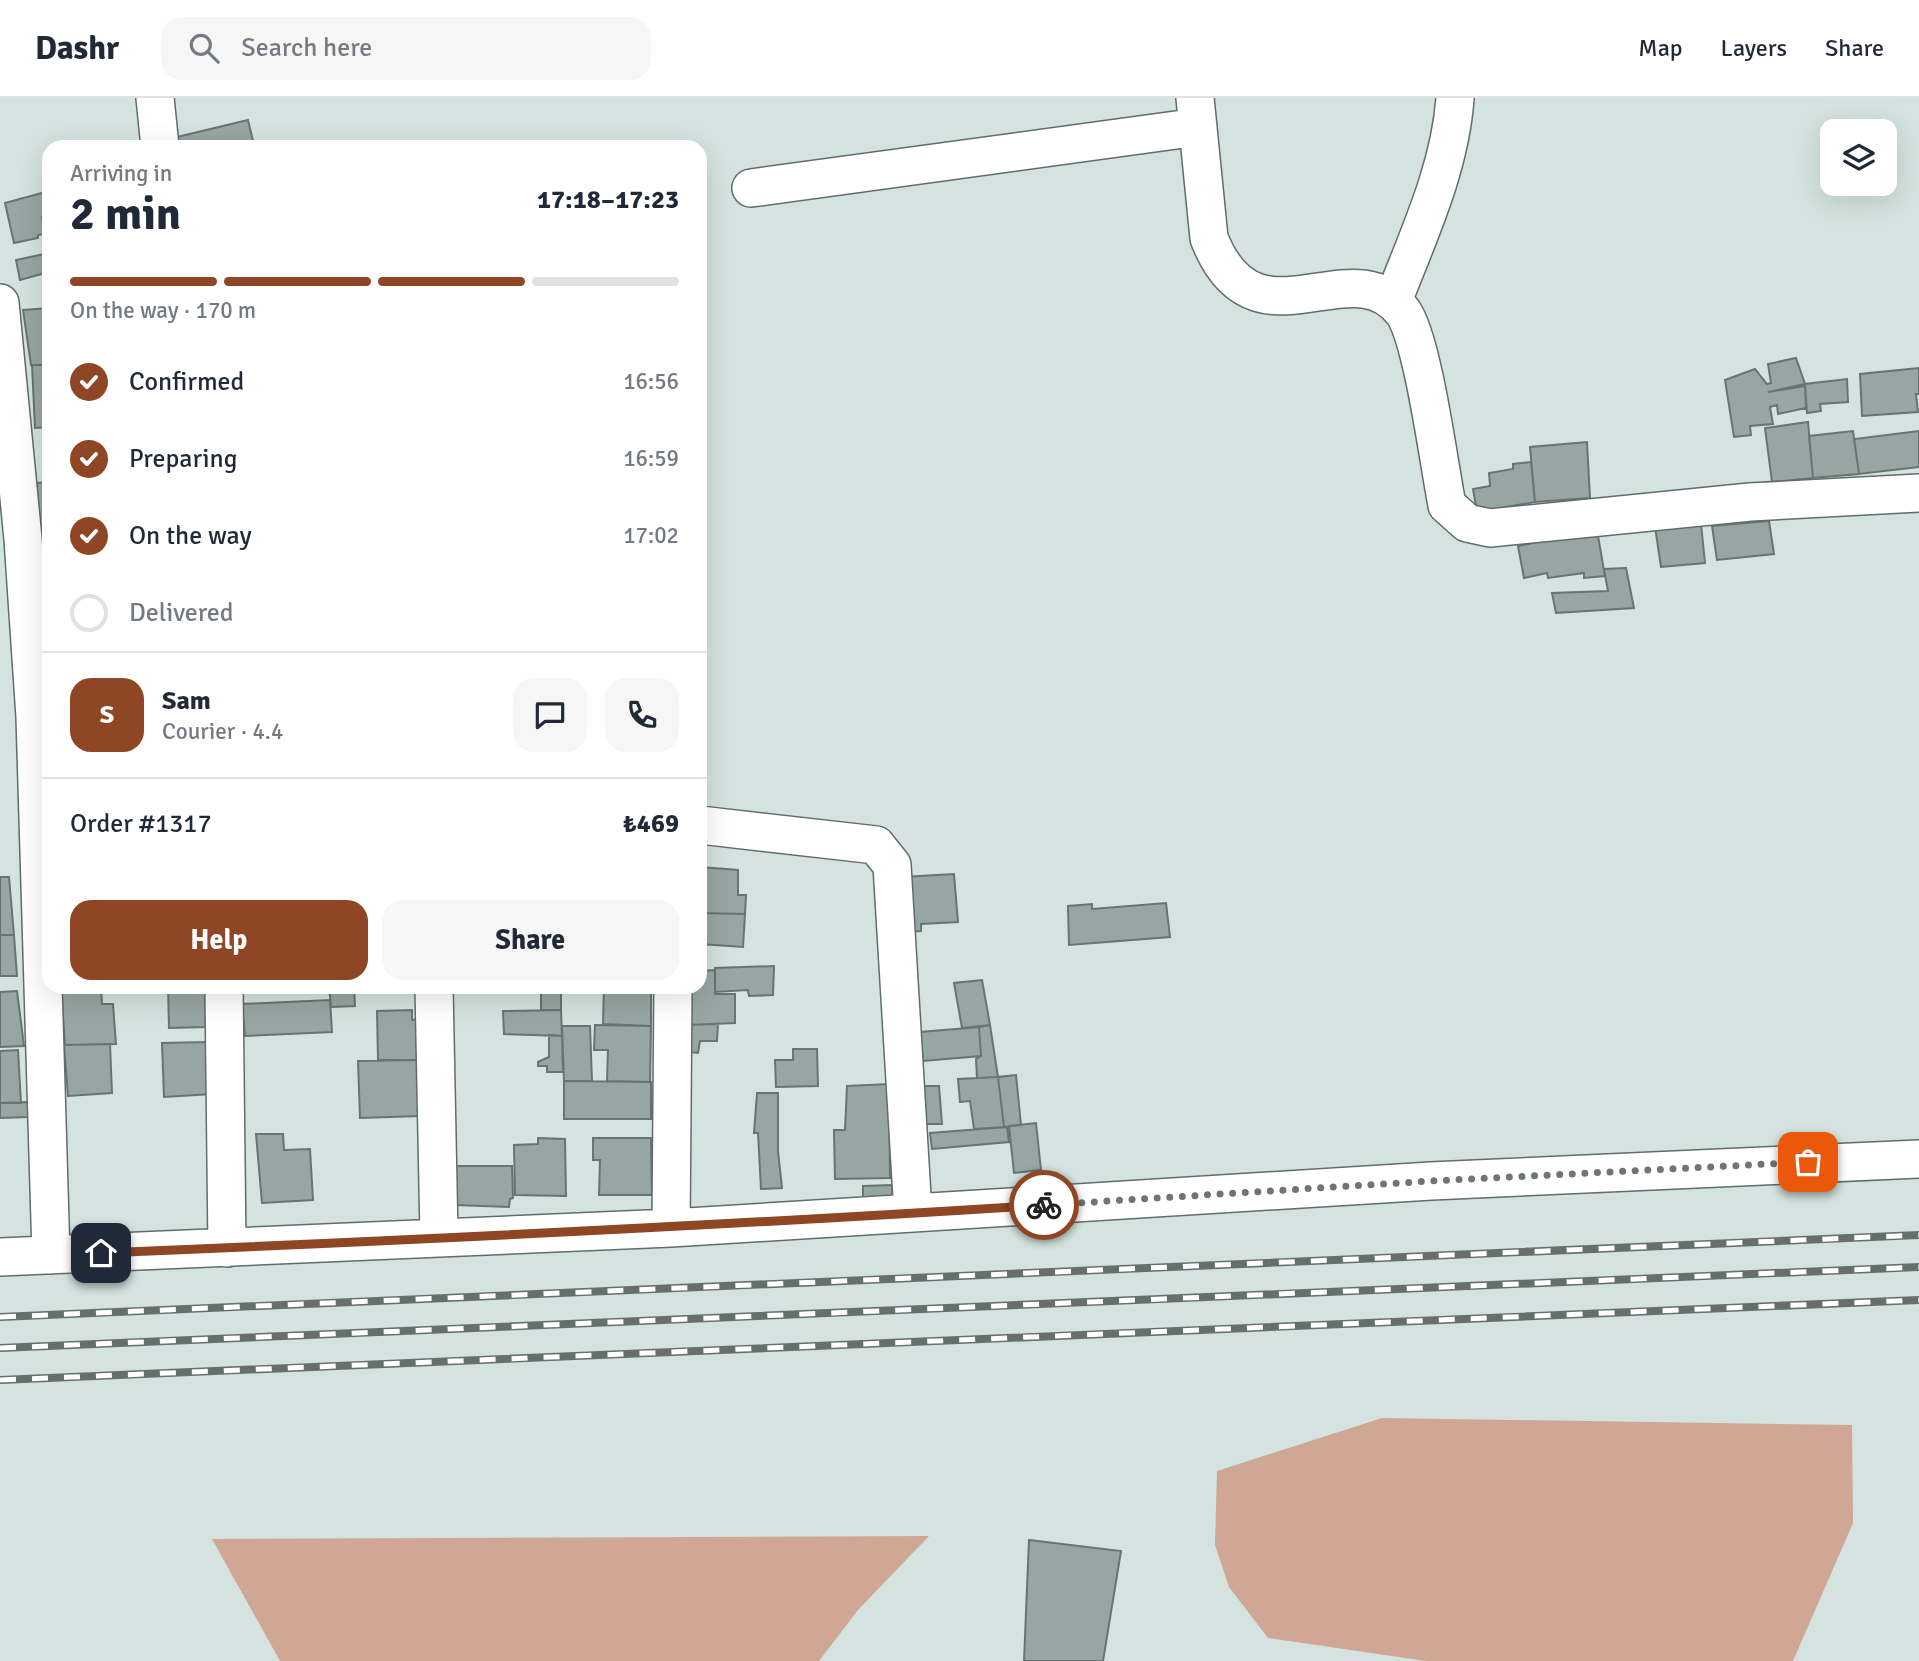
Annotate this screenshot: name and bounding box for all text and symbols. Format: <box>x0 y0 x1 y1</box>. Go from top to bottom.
search box <box>161 17 651 80</box>
text: Dashr <box>35 28 119 69</box>
icon: search <box>185 29 223 67</box>
text: Search here <box>241 32 372 64</box>
text: Map <box>1638 33 1683 63</box>
text: Layers <box>1721 33 1787 63</box>
text: Share <box>1825 33 1884 63</box>
map controls <box>1820 119 1897 196</box>
button: layers <box>1820 119 1897 196</box>
text: Arriving in <box>70 159 172 188</box>
text: 17:18–17:23 <box>537 184 679 216</box>
text: 2 min <box>70 186 181 242</box>
text: On the way · 170 m <box>70 296 256 325</box>
icon: check <box>70 363 108 401</box>
text: Confirmed <box>129 366 244 398</box>
text: 16:56 <box>623 367 679 396</box>
icon: check <box>70 440 108 478</box>
text: Preparing <box>129 443 237 475</box>
text: 16:59 <box>623 444 679 473</box>
icon: check <box>70 517 108 555</box>
text: On the way <box>129 520 252 552</box>
text: 17:02 <box>623 521 679 550</box>
text: Delivered <box>129 597 234 629</box>
button: chat <box>513 678 587 752</box>
button: phone <box>605 678 679 752</box>
text: Sam <box>162 685 211 717</box>
text: S <box>100 699 114 731</box>
text: Courier · 4.4 <box>162 717 283 746</box>
text: Order #1317 <box>70 808 211 840</box>
text: ₺469 <box>623 808 679 840</box>
button: Help <box>70 900 368 980</box>
button: Share <box>382 900 679 980</box>
pin <box>1778 1132 1838 1192</box>
icon: bag <box>1789 1143 1827 1181</box>
courier <box>1009 1170 1079 1240</box>
icon: bike <box>1025 1186 1063 1224</box>
pin <box>71 1223 131 1283</box>
icon: home <box>82 1234 120 1272</box>

